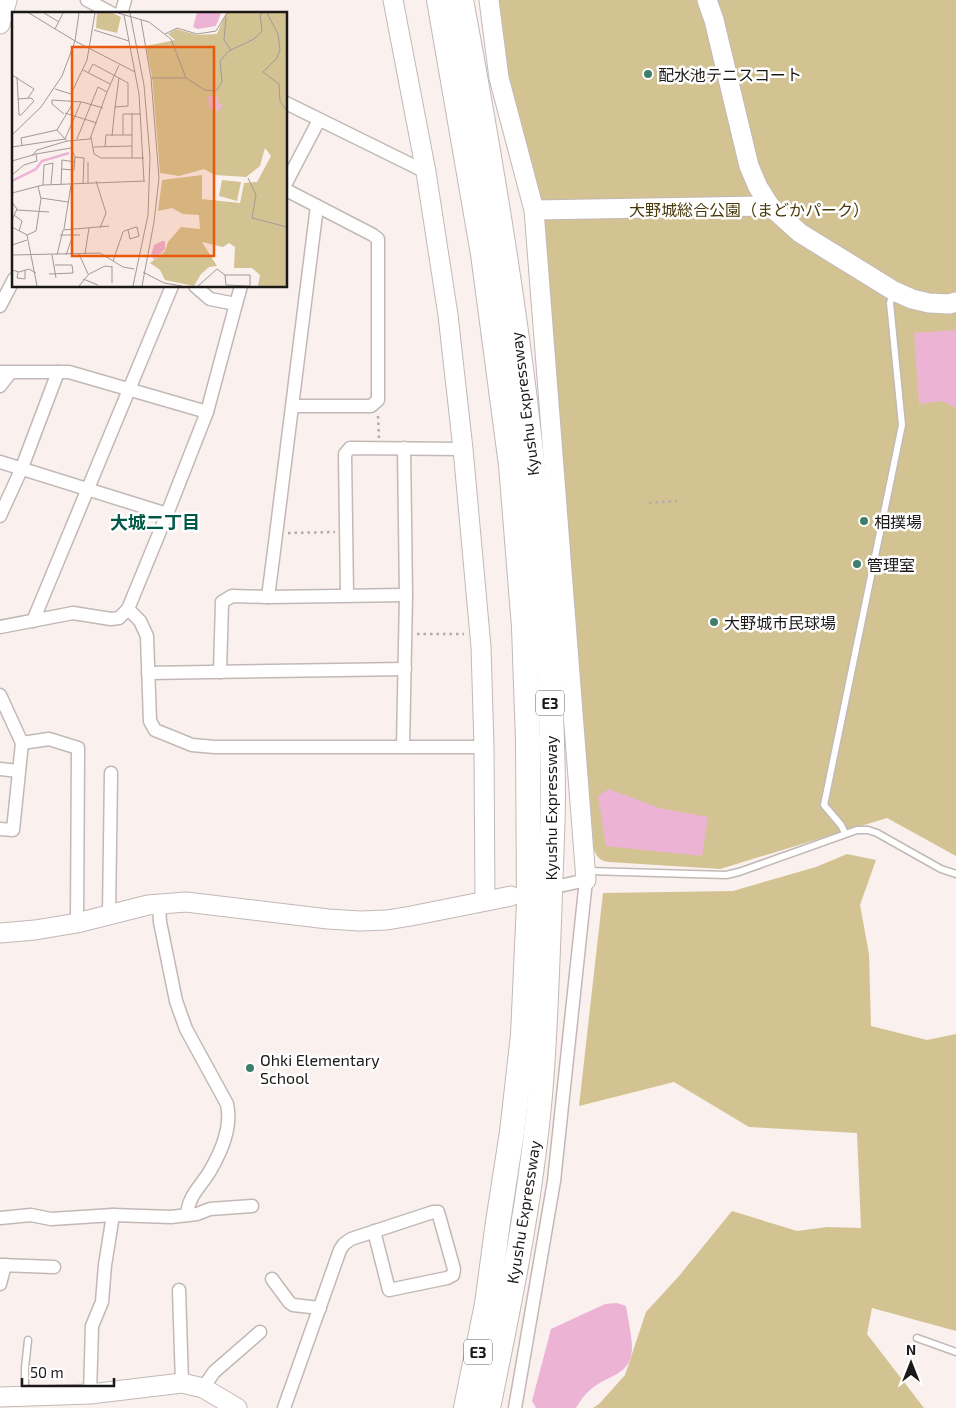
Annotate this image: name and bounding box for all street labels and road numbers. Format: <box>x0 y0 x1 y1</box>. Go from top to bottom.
street label: Kyushu Expressway <box>506 330 542 477</box>
road number: E3 <box>536 690 564 716</box>
street label: Kyushu Expressway <box>541 735 560 880</box>
street label: Kyushu Expressway <box>502 1138 544 1285</box>
road number: E3 <box>464 1340 492 1364</box>

